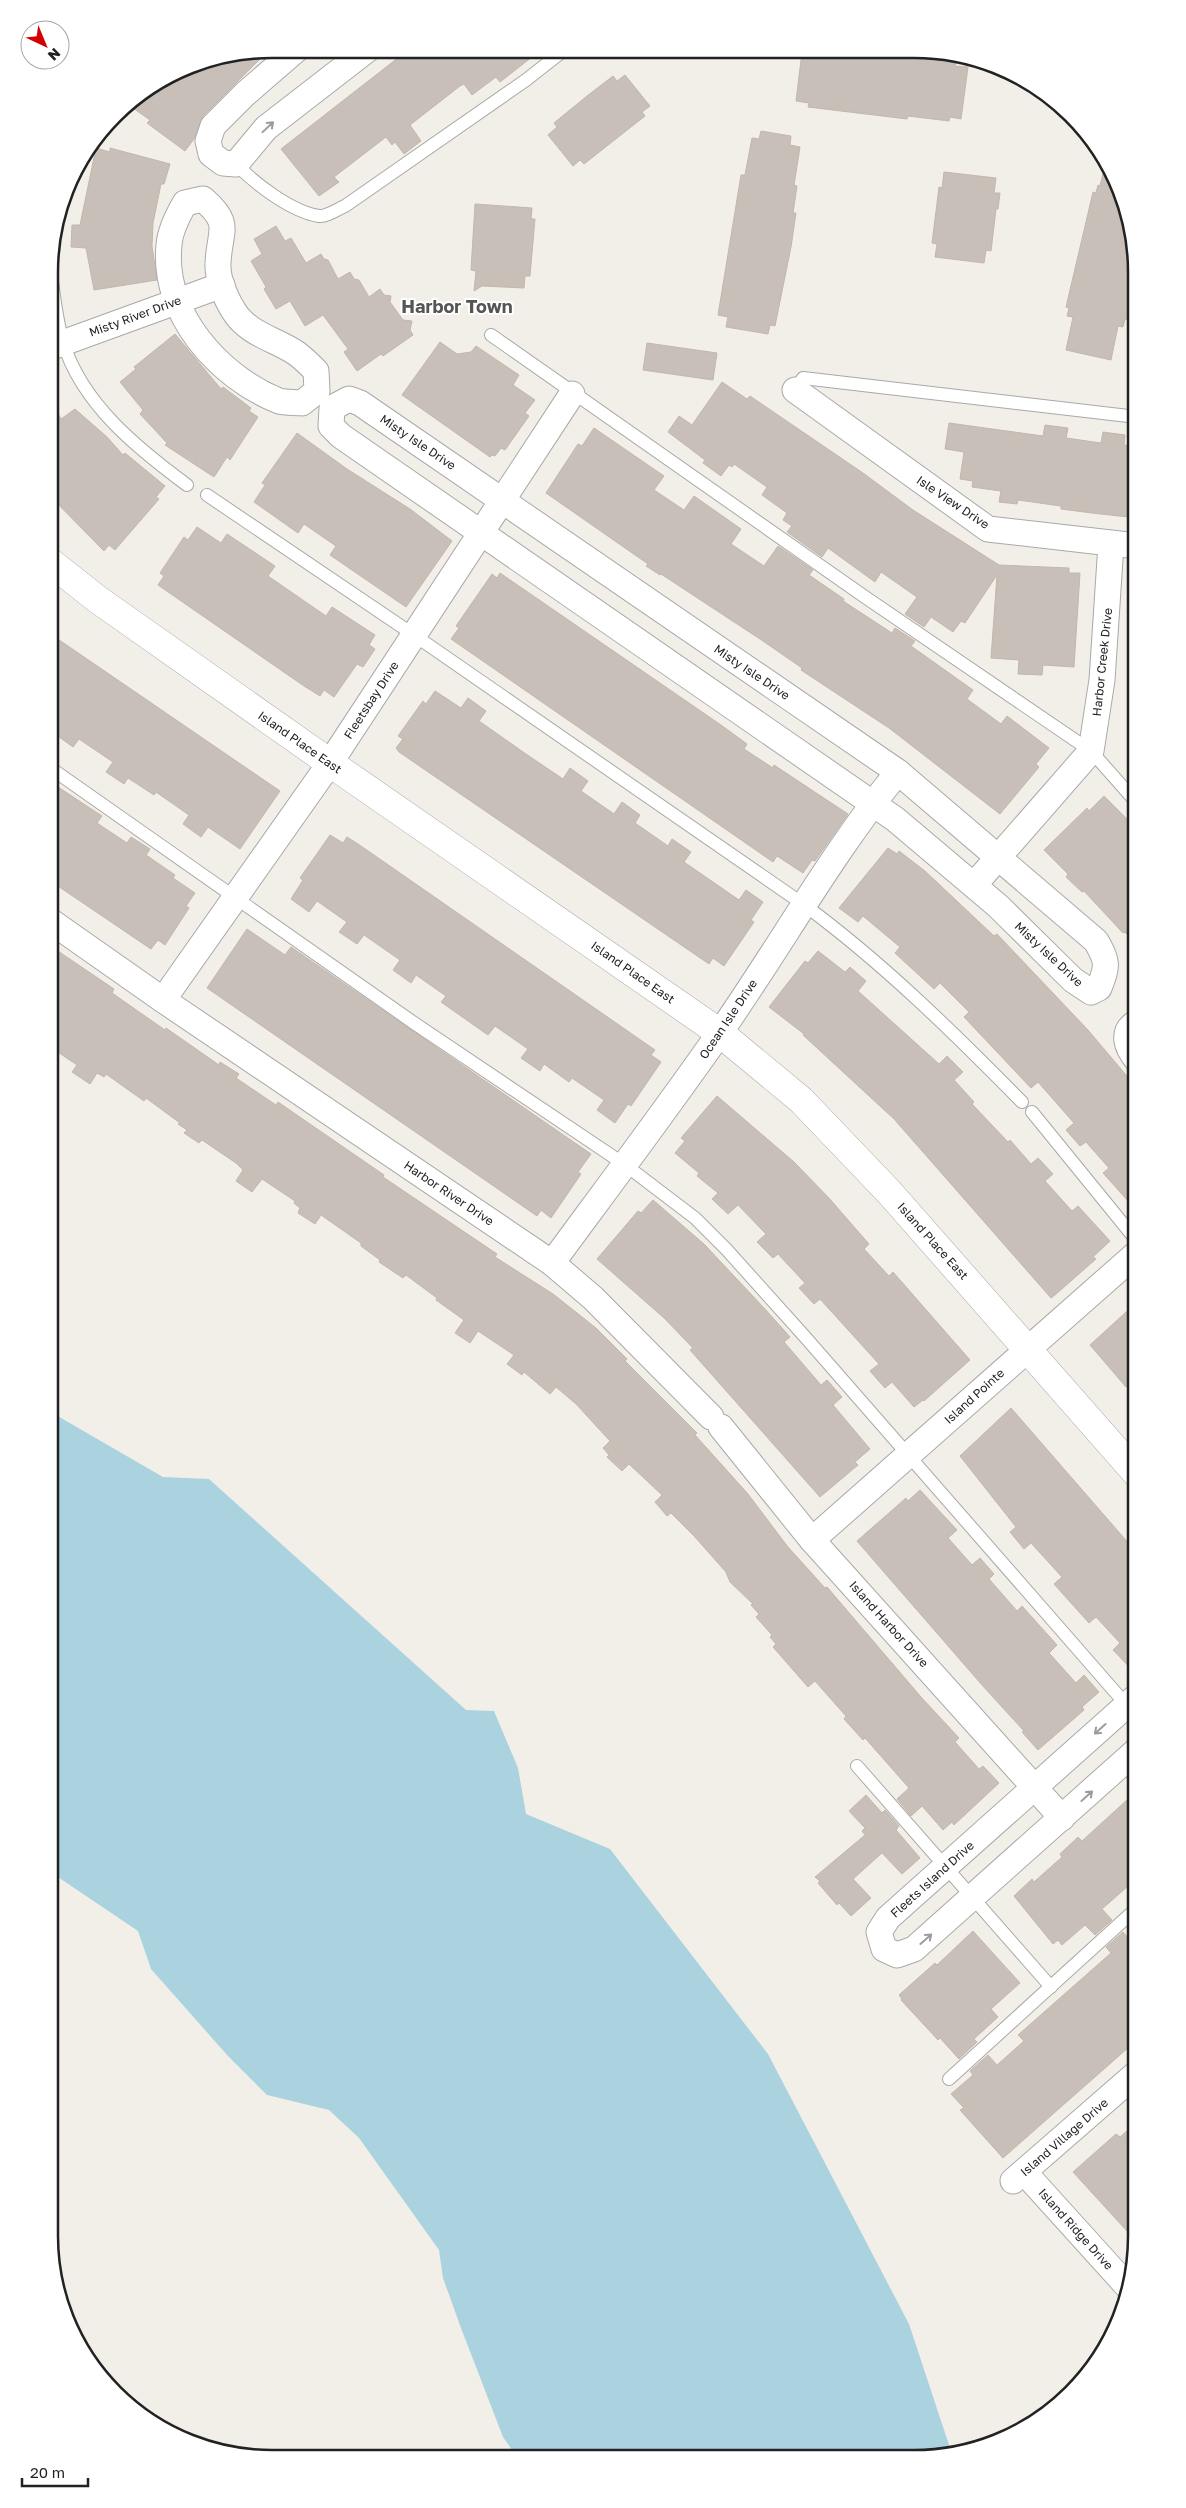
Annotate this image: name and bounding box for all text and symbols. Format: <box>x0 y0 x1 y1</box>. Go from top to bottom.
north arrow <box>20 20 70 70</box>
text: N <box>45 45 64 65</box>
one-way arrow <box>261 121 274 133</box>
street label: Misty River Drive <box>87 292 183 340</box>
district label: Harbor Town <box>401 295 513 317</box>
street label: Misty Isle Drive <box>377 411 459 473</box>
street label: Isle View Drive <box>914 472 992 532</box>
street label: Harbor Creek Drive <box>1089 607 1115 717</box>
street label: Misty Isle Drive <box>711 641 793 703</box>
street label: Fleetsbay Drive <box>340 658 402 742</box>
street label: Island Place East <box>255 708 345 777</box>
street label: Misty Isle Drive <box>1012 918 1086 990</box>
street label: Island Place East <box>588 938 678 1007</box>
street label: Ocean Isle Drive <box>696 976 760 1062</box>
street label: Harbor River Drive <box>401 1157 497 1229</box>
street label: Island Place East <box>894 1199 972 1283</box>
street label: Island Pointe <box>941 1365 1007 1427</box>
street label: Island Harbor Drive <box>846 1578 932 1670</box>
one-way arrow <box>1094 1723 1107 1734</box>
one-way arrow <box>1080 1790 1093 1801</box>
street label: Fleets Island Drive <box>887 1838 977 1920</box>
one-way arrow <box>919 1933 932 1944</box>
street label: Island Village Drive <box>1017 2095 1111 2179</box>
street label: Island Ridge Drive <box>1036 2185 1117 2273</box>
scale bar <box>22 2456 89 2488</box>
text: 20 m <box>30 2463 65 2481</box>

